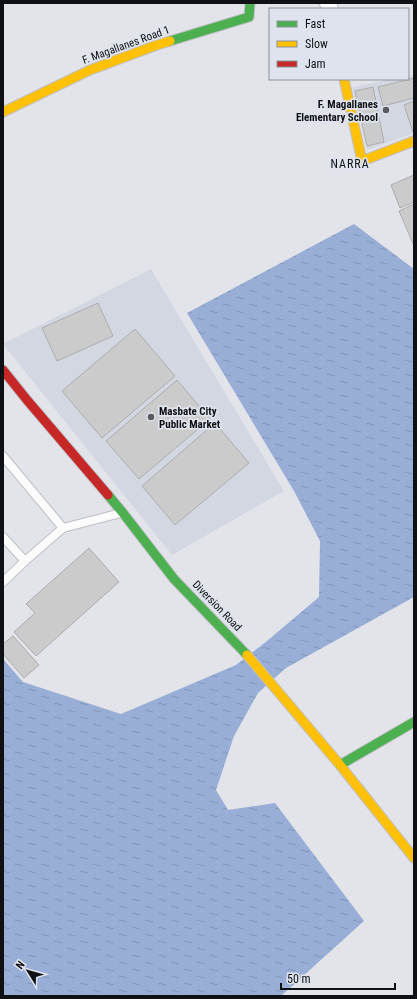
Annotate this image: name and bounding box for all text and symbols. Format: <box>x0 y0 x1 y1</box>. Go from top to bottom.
legend <box>269 8 409 80</box>
text: Fast <box>305 17 326 31</box>
street label: F. Magallanes Road 1 <box>80 23 172 67</box>
text: Slow <box>305 37 328 51</box>
text: Jam <box>305 57 326 71</box>
place label: F. Magallanes Elementary School <box>296 98 378 124</box>
marker: F. Magallanes Elementary School <box>381 105 391 115</box>
district label: NARRA <box>330 157 370 171</box>
place label: Masbate City Public Market <box>159 405 221 431</box>
marker: Masbate City Public Market <box>146 412 156 422</box>
street label: Diversion Road <box>190 578 244 634</box>
north arrow <box>8 951 48 991</box>
text: N <box>13 958 28 972</box>
scale bar <box>281 965 395 991</box>
text: 50 m <box>287 972 311 986</box>

